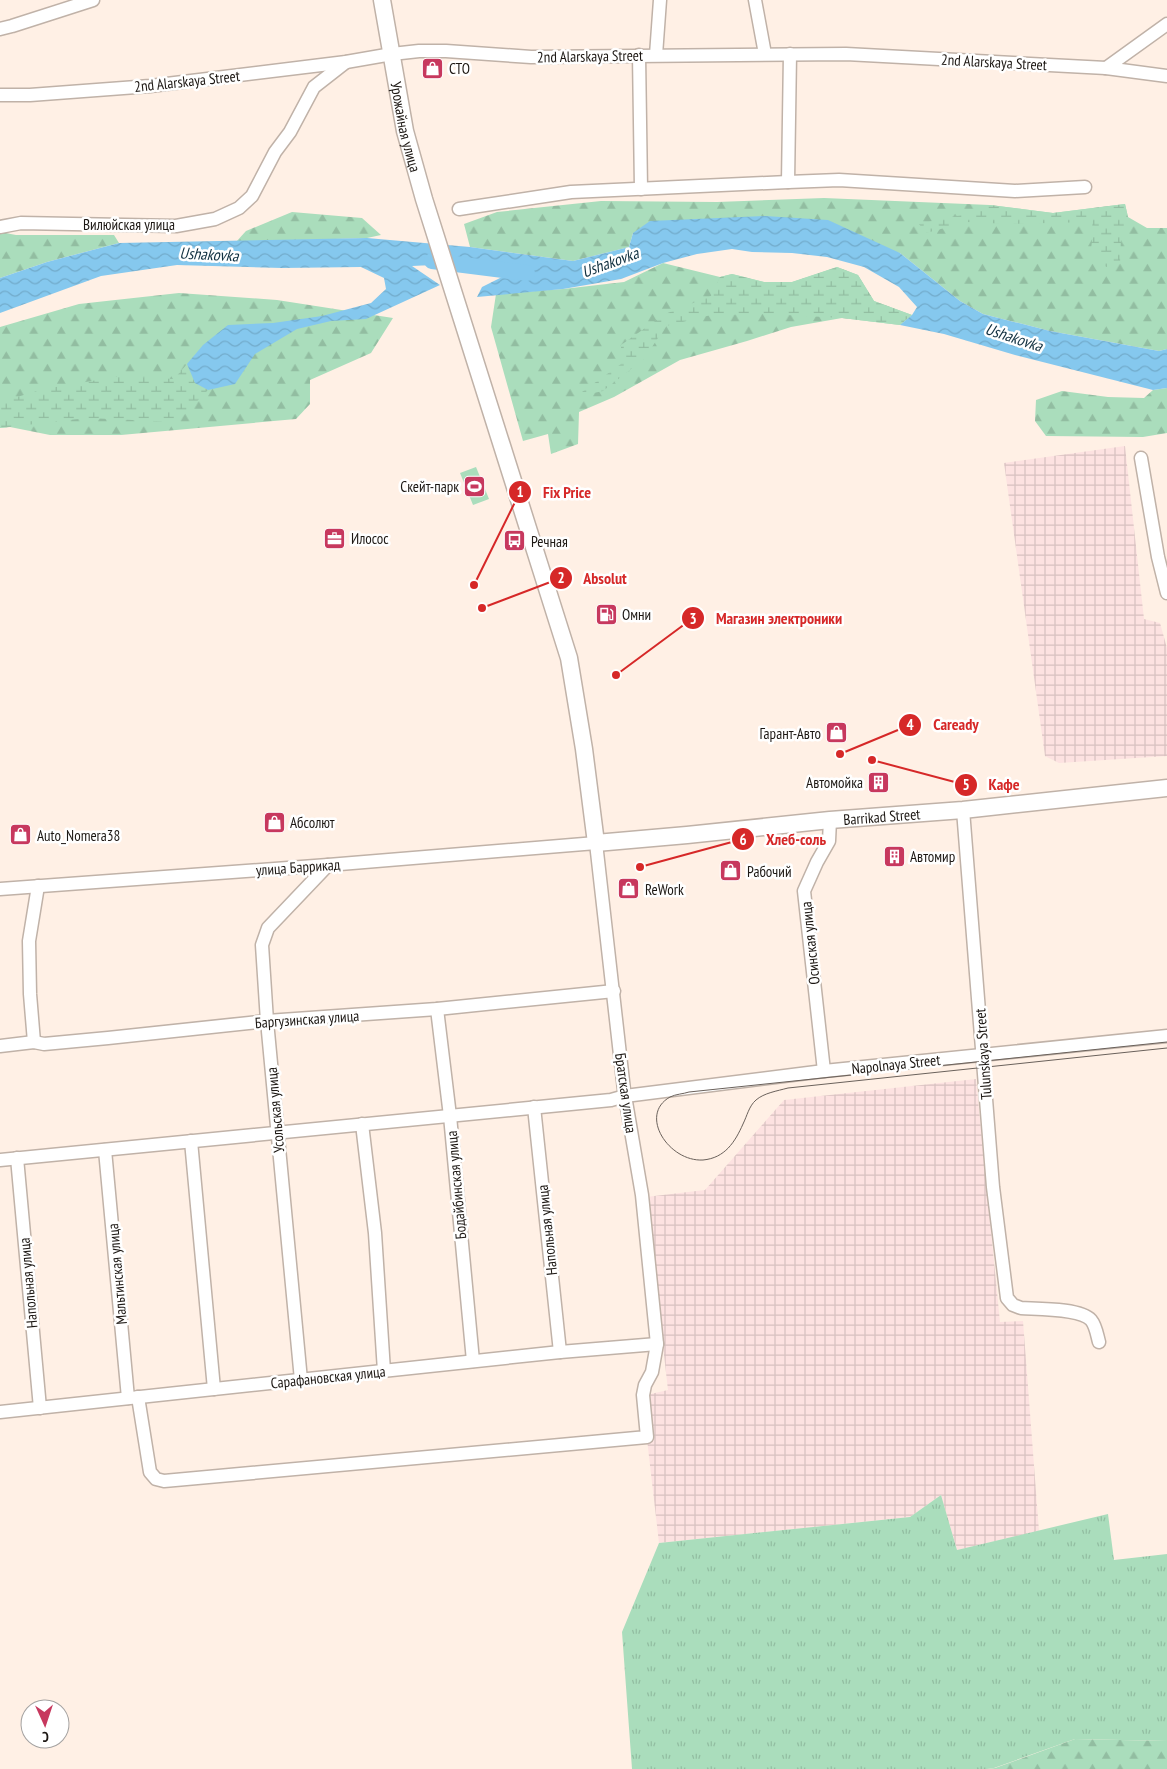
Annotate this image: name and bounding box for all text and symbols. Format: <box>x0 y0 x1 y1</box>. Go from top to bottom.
street label: 2nd Alarskaya Street <box>537 46 643 66</box>
street label: 2nd Alarskaya Street <box>941 50 1047 74</box>
shop icon: СТО <box>421 56 445 80</box>
place label: СТО <box>449 59 470 78</box>
street label: 2nd Alarskaya Street <box>133 66 241 96</box>
street label: Урожайная улица <box>387 80 425 174</box>
street label: Вилюйская улица <box>83 215 175 234</box>
water label: Ushakovka <box>179 242 240 266</box>
water label: Ushakovka <box>579 242 643 281</box>
water label: Ushakovka <box>983 318 1047 356</box>
sports icon: Скейт-парк <box>463 474 487 498</box>
place label: Скейт-парк <box>400 477 459 496</box>
callout: Fix Price <box>508 477 601 508</box>
text: 1 <box>516 482 524 501</box>
text: Fix Price <box>543 482 591 502</box>
office icon: Илосос <box>323 526 347 550</box>
place label: Илосос <box>351 529 389 548</box>
bus stop icon: Речная <box>503 529 527 553</box>
place label: Речная <box>531 532 568 551</box>
callout: Absolut <box>549 562 637 593</box>
text: 2 <box>557 568 565 587</box>
text: Absolut <box>582 568 627 588</box>
fuel station icon: Омни <box>594 602 618 626</box>
callout: Магазин электроники <box>681 603 852 634</box>
place label: Омни <box>622 605 651 624</box>
text: Магазин электроники <box>716 608 842 628</box>
text: 3 <box>689 609 697 628</box>
callout: Caready <box>898 709 988 740</box>
text: Caready <box>933 714 979 734</box>
text: 4 <box>906 715 914 734</box>
shop icon: Гарант-Авто <box>825 721 849 745</box>
place label: Гарант-Авто <box>760 724 821 743</box>
callout: Кафе <box>954 769 1030 800</box>
building icon: Автомойка <box>867 770 891 794</box>
place label: Автомойка <box>806 773 863 792</box>
text: Кафе <box>988 774 1020 794</box>
text: 5 <box>962 775 970 794</box>
street label: Barrikad Street <box>843 804 921 828</box>
shop icon: Абсолют <box>262 810 286 834</box>
place label: Абсолют <box>290 813 335 832</box>
shop icon: Auto_Nomera38 <box>9 823 33 847</box>
callout: Хлеб-соль <box>731 824 836 855</box>
place label: Auto_Nomera38 <box>37 826 120 845</box>
text: Хлеб-соль <box>766 829 826 849</box>
text: 6 <box>739 830 747 849</box>
building icon: Автомир <box>882 844 906 868</box>
place label: Автомир <box>910 847 955 866</box>
street label: улица Баррикад <box>255 855 341 879</box>
shop icon: Рабочий <box>719 859 743 883</box>
place label: Рабочий <box>747 862 791 881</box>
shop icon: ReWork <box>617 877 641 901</box>
place label: ReWork <box>645 880 684 899</box>
street label: Осинская улица <box>796 900 824 986</box>
street label: Баргузинская улица <box>254 1006 360 1032</box>
street label: Tulunskaya Street <box>970 1008 996 1100</box>
street label: Napolnaya Street <box>851 1050 941 1078</box>
street label: Братская улица <box>611 1052 641 1134</box>
street label: Усольская улица <box>262 1066 288 1154</box>
street label: Бодайбинская улица <box>442 1130 470 1240</box>
street label: Напольная улица <box>533 1184 561 1276</box>
street label: Мальтинская улица <box>103 1223 131 1325</box>
street label: Напольная улица <box>15 1237 41 1329</box>
street label: Сарафановская улица <box>270 1362 386 1392</box>
north arrow <box>20 1699 70 1749</box>
text: С <box>41 1728 49 1746</box>

